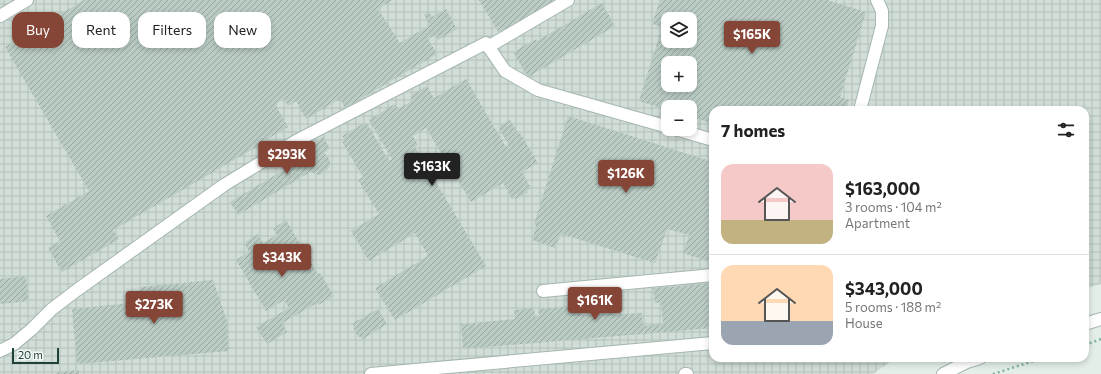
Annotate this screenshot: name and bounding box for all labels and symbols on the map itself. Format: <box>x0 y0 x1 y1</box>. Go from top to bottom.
pin: $165K <box>724 21 780 55</box>
pin: $293K <box>259 141 315 175</box>
pin: $163K <box>404 153 460 187</box>
pin: $126K <box>598 160 654 194</box>
pin: $343K <box>254 244 310 278</box>
pin: $161K <box>567 287 623 321</box>
pin: $273K <box>126 291 182 325</box>
scale bar <box>12 346 59 365</box>

